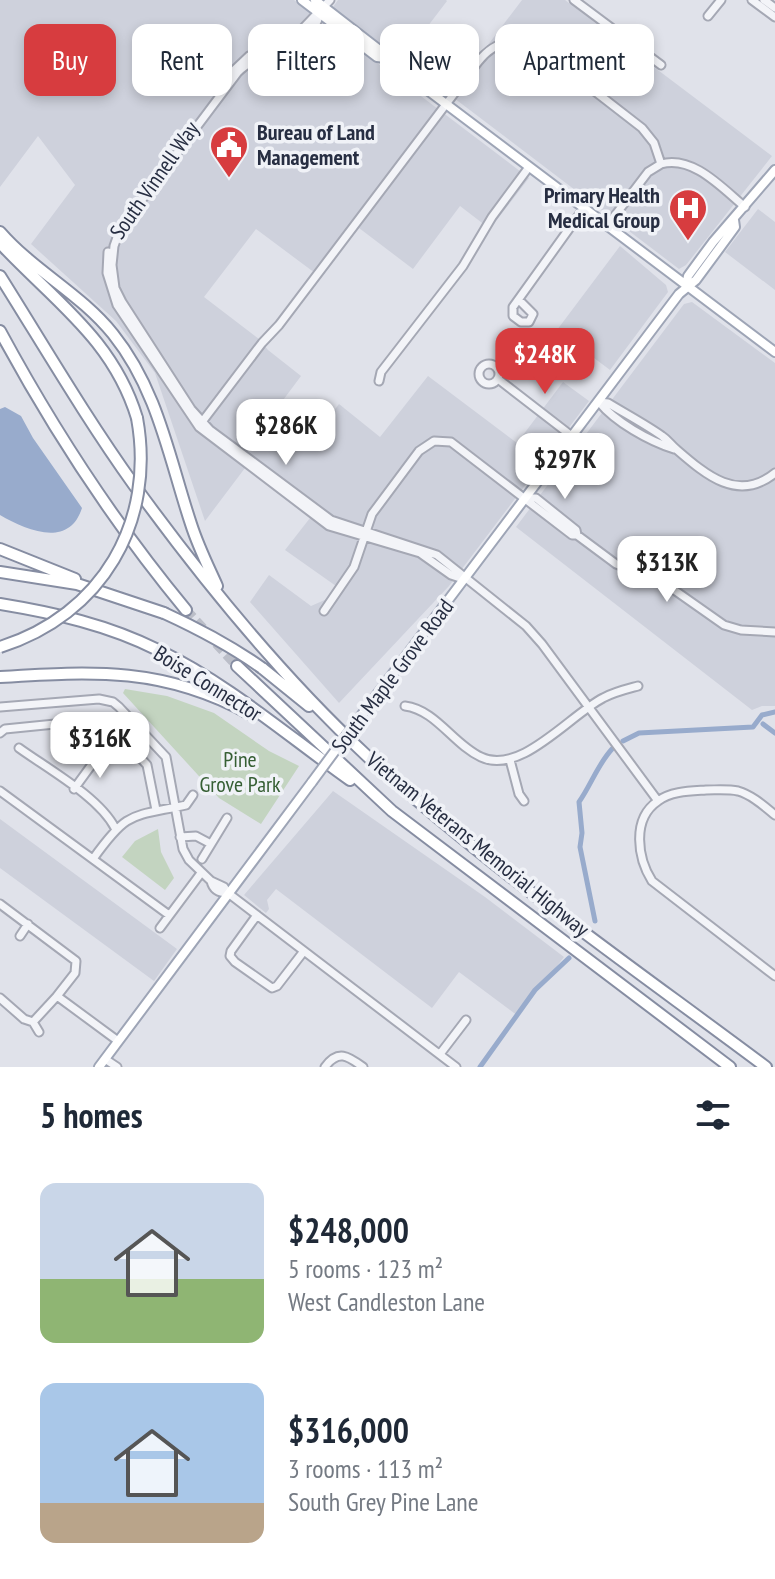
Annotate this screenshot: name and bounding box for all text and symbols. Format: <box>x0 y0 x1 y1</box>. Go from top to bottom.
chip: Buy <box>24 24 116 96</box>
chip: Rent <box>132 24 232 96</box>
chip: Filters <box>248 24 364 96</box>
chip: New <box>380 24 479 96</box>
chip: Apartment <box>495 24 654 96</box>
street label: South Vinnell Way <box>103 115 205 244</box>
place label: Bureau of Land Management <box>257 118 375 171</box>
public building icon: Bureau of Land Management <box>208 124 250 179</box>
place label: Primary Health Medical Group <box>544 181 660 234</box>
hospital icon: Primary Health Medical Group <box>667 187 709 242</box>
pin: $248K <box>489 328 601 396</box>
text: $248K <box>513 337 577 370</box>
pin: $286K <box>230 399 342 467</box>
text: $286K <box>254 408 318 441</box>
pin: $297K <box>509 433 621 501</box>
text: $297K <box>533 442 597 475</box>
pin: $313K <box>611 536 723 604</box>
text: $313K <box>635 545 699 578</box>
street label: South Maple Grove Road <box>325 593 459 759</box>
street label: Boise Connector <box>149 639 267 727</box>
pin: $316K <box>44 712 156 780</box>
text: $316K <box>68 721 132 754</box>
park label: Pine Grove Park <box>199 745 281 798</box>
street label: Vietnam Veterans Memorial Highway <box>360 745 596 943</box>
text: 5 homes <box>40 1093 143 1137</box>
icon: filters <box>691 1093 735 1137</box>
text: $248,000 <box>288 1208 409 1252</box>
icon: home <box>104 1215 200 1311</box>
text: 5 rooms · 123 m² <box>288 1252 443 1285</box>
text: West Candleston Lane <box>288 1285 485 1318</box>
text: $316,000 <box>288 1408 409 1452</box>
icon: home <box>104 1415 200 1511</box>
text: 3 rooms · 113 m² <box>288 1452 443 1485</box>
text: South Grey Pine Lane <box>288 1485 479 1518</box>

